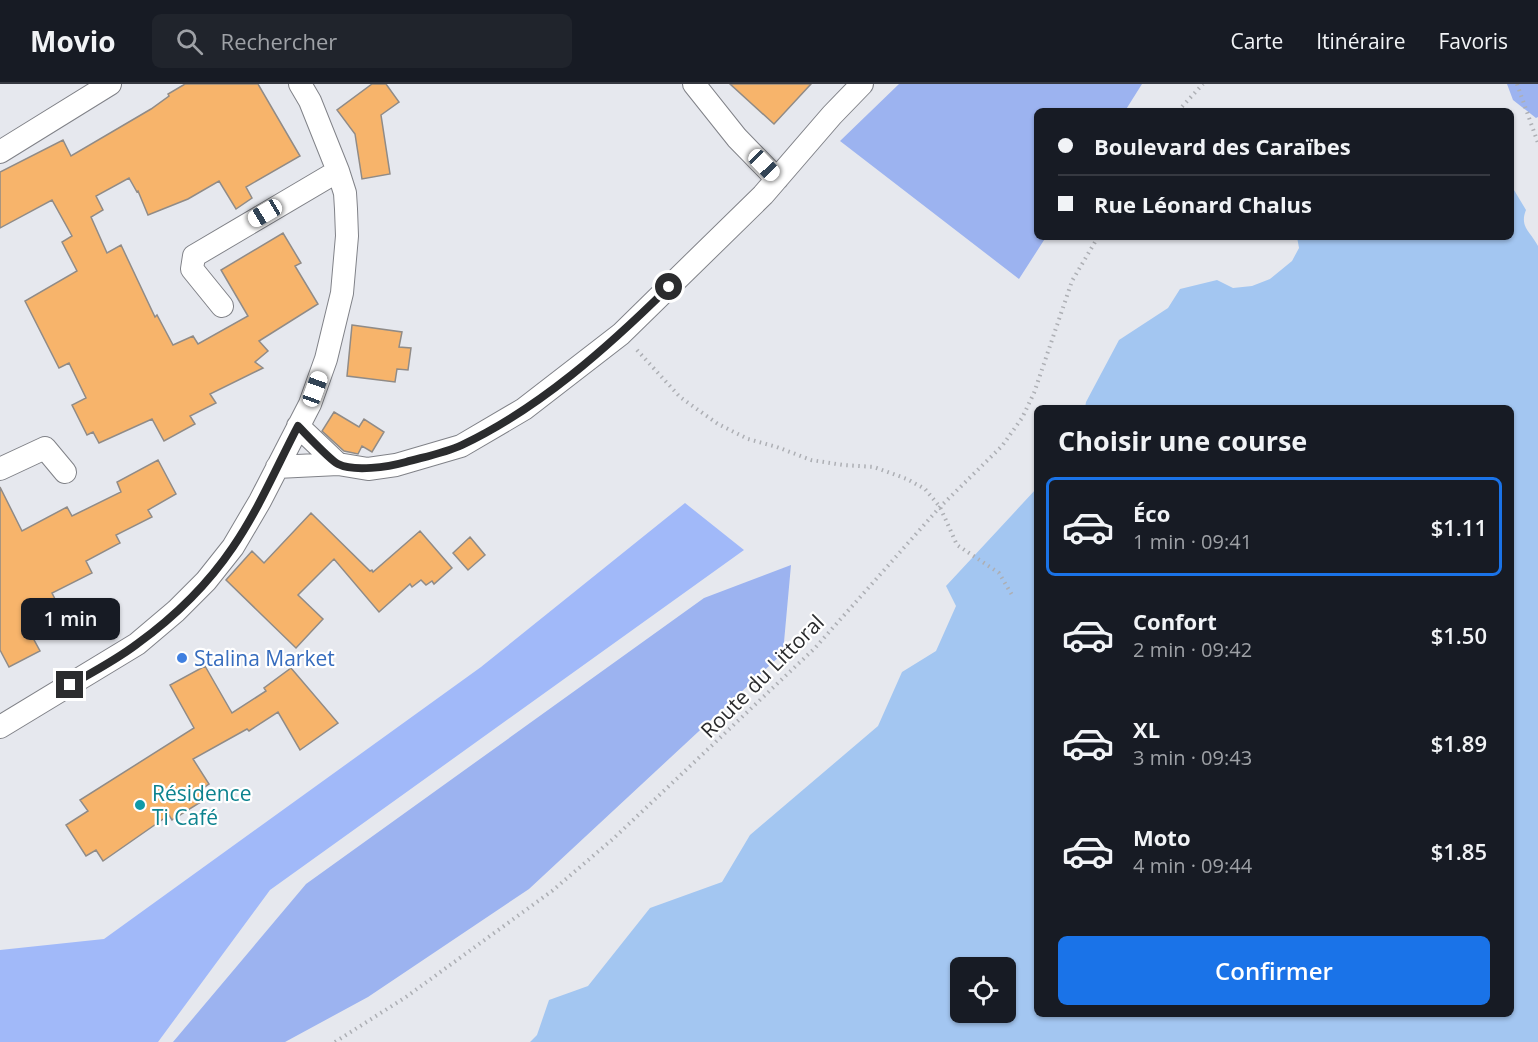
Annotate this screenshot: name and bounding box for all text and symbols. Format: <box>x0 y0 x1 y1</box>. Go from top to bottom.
search box <box>152 14 572 68</box>
text: Movio <box>30 22 116 60</box>
icon: search <box>173 25 206 58</box>
text: Rechercher <box>221 26 337 56</box>
text: Carte <box>1230 27 1283 55</box>
text: Itinéraire <box>1316 27 1405 55</box>
text: Favoris <box>1438 27 1508 55</box>
text: Boulevard des Caraïbes <box>1094 131 1351 161</box>
car <box>745 146 783 184</box>
text: Rue Léonard Chalus <box>1094 189 1312 219</box>
car <box>245 196 285 230</box>
route start <box>655 273 682 300</box>
car <box>300 369 330 409</box>
text: Choisir une course <box>1058 422 1307 459</box>
text: Éco <box>1133 498 1170 528</box>
icon: car <box>1061 500 1115 554</box>
text: $1.11 <box>1431 512 1487 542</box>
text: 1 min · 09:41 <box>1133 528 1252 555</box>
callout: 1 min <box>20 598 119 640</box>
text: 1 min <box>44 605 98 632</box>
text: Confort <box>1133 606 1217 636</box>
street label: Route du Littoral <box>694 608 830 744</box>
icon: car <box>1061 608 1115 662</box>
text: $1.50 <box>1431 620 1487 650</box>
text: 2 min · 09:42 <box>1133 636 1252 663</box>
place label: Stalina Market <box>194 644 335 672</box>
marker: Stalina Market <box>175 651 189 665</box>
route end <box>56 671 83 698</box>
text: XL <box>1133 714 1160 744</box>
icon: car <box>1061 716 1115 770</box>
text: $1.89 <box>1431 728 1487 758</box>
text: 3 min · 09:43 <box>1133 744 1252 771</box>
place label: Résidence Ti Café <box>152 779 251 831</box>
marker: Résidence Ti Café <box>133 798 147 812</box>
text: Moto <box>1133 822 1191 852</box>
icon: car <box>1061 824 1115 878</box>
text: $1.85 <box>1431 836 1487 866</box>
text: 4 min · 09:44 <box>1133 852 1252 879</box>
button: Confirmer <box>1058 936 1490 1005</box>
map controls <box>950 957 1016 1023</box>
button: locate <box>950 957 1016 1023</box>

